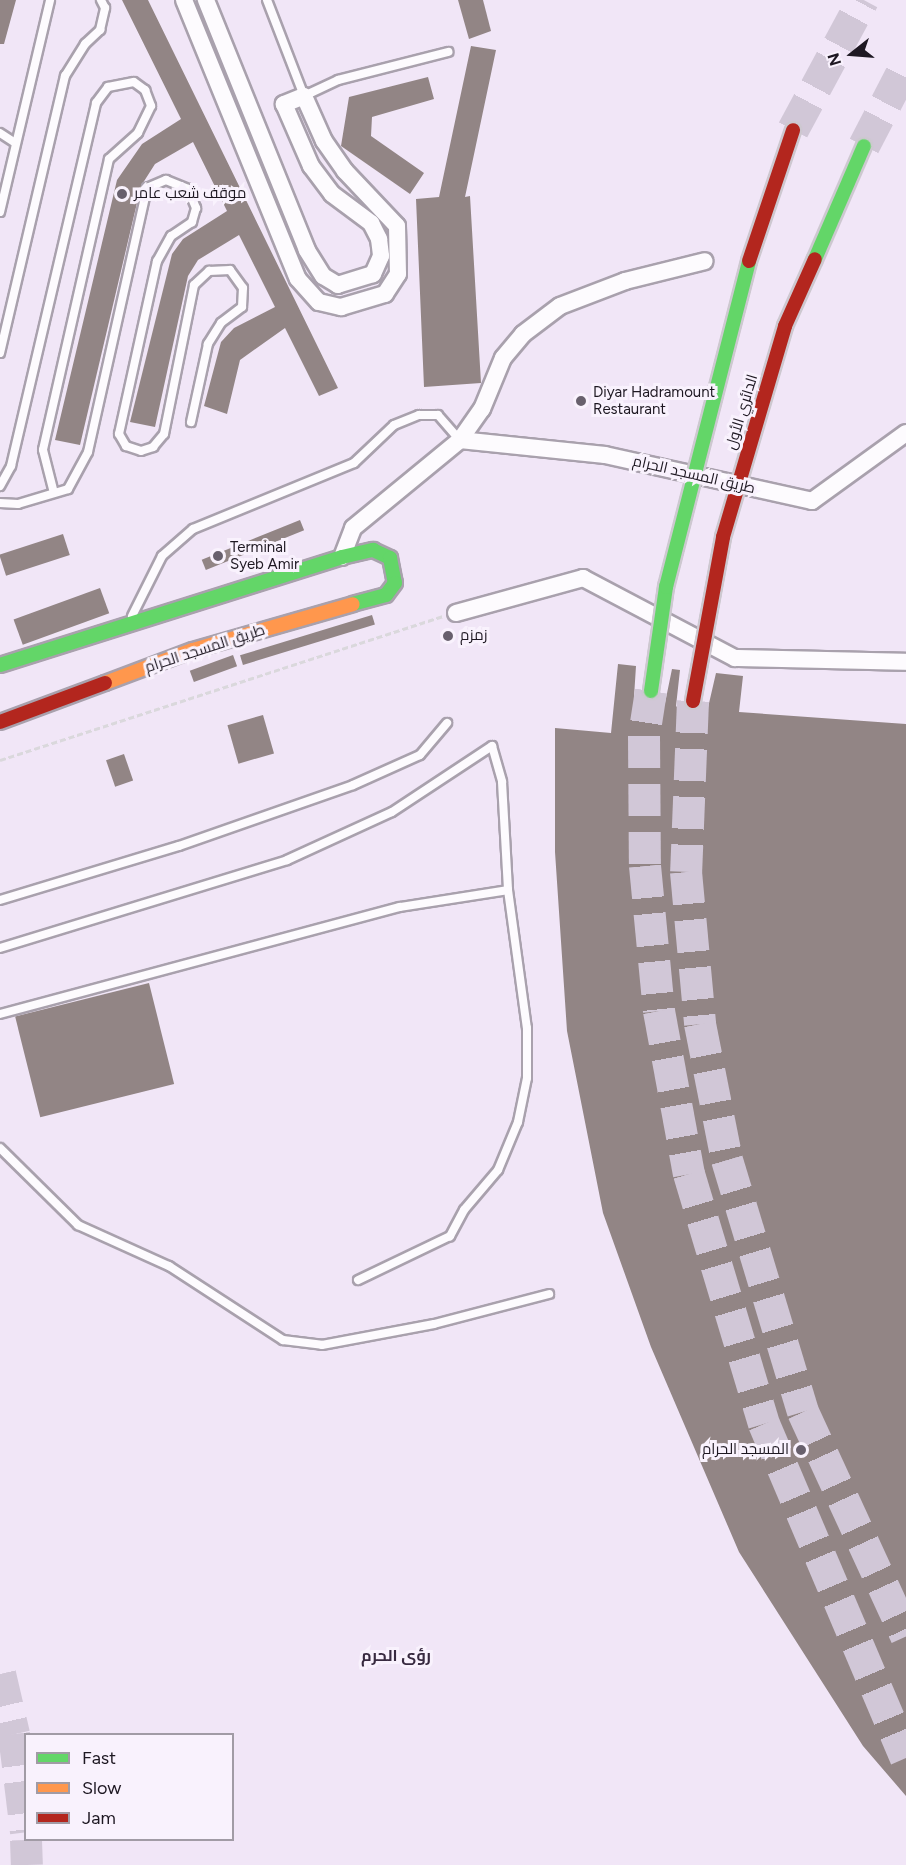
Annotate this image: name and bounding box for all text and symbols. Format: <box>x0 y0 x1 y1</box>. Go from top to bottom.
north arrow <box>822 24 882 84</box>
text: N <box>823 51 845 68</box>
place label: موقف شعب عامر <box>134 185 246 203</box>
marker: موقف شعب عامر <box>115 187 129 201</box>
street label: الدائري الأول <box>722 372 762 452</box>
place label: Diyar Hadramount Restaurant <box>593 383 715 418</box>
marker: Diyar Hadramount Restaurant <box>574 394 588 408</box>
street label: طريق المسجد الحرام <box>631 452 757 498</box>
place label: Terminal Syeb Amir <box>230 538 299 573</box>
marker: Terminal Syeb Amir <box>211 549 225 563</box>
street label: طريق المسجد الحرام <box>143 621 267 677</box>
place label: زمزم <box>460 627 487 645</box>
marker: زمزم <box>441 629 455 643</box>
place label: المسجد الحرام <box>702 1441 789 1459</box>
marker: المسجد الحرام <box>794 1443 808 1457</box>
district label: رؤى الحرم <box>361 1646 431 1666</box>
legend <box>24 1733 234 1841</box>
text: Fast <box>82 1747 116 1769</box>
text: Slow <box>82 1777 121 1799</box>
text: Jam <box>82 1807 116 1829</box>

